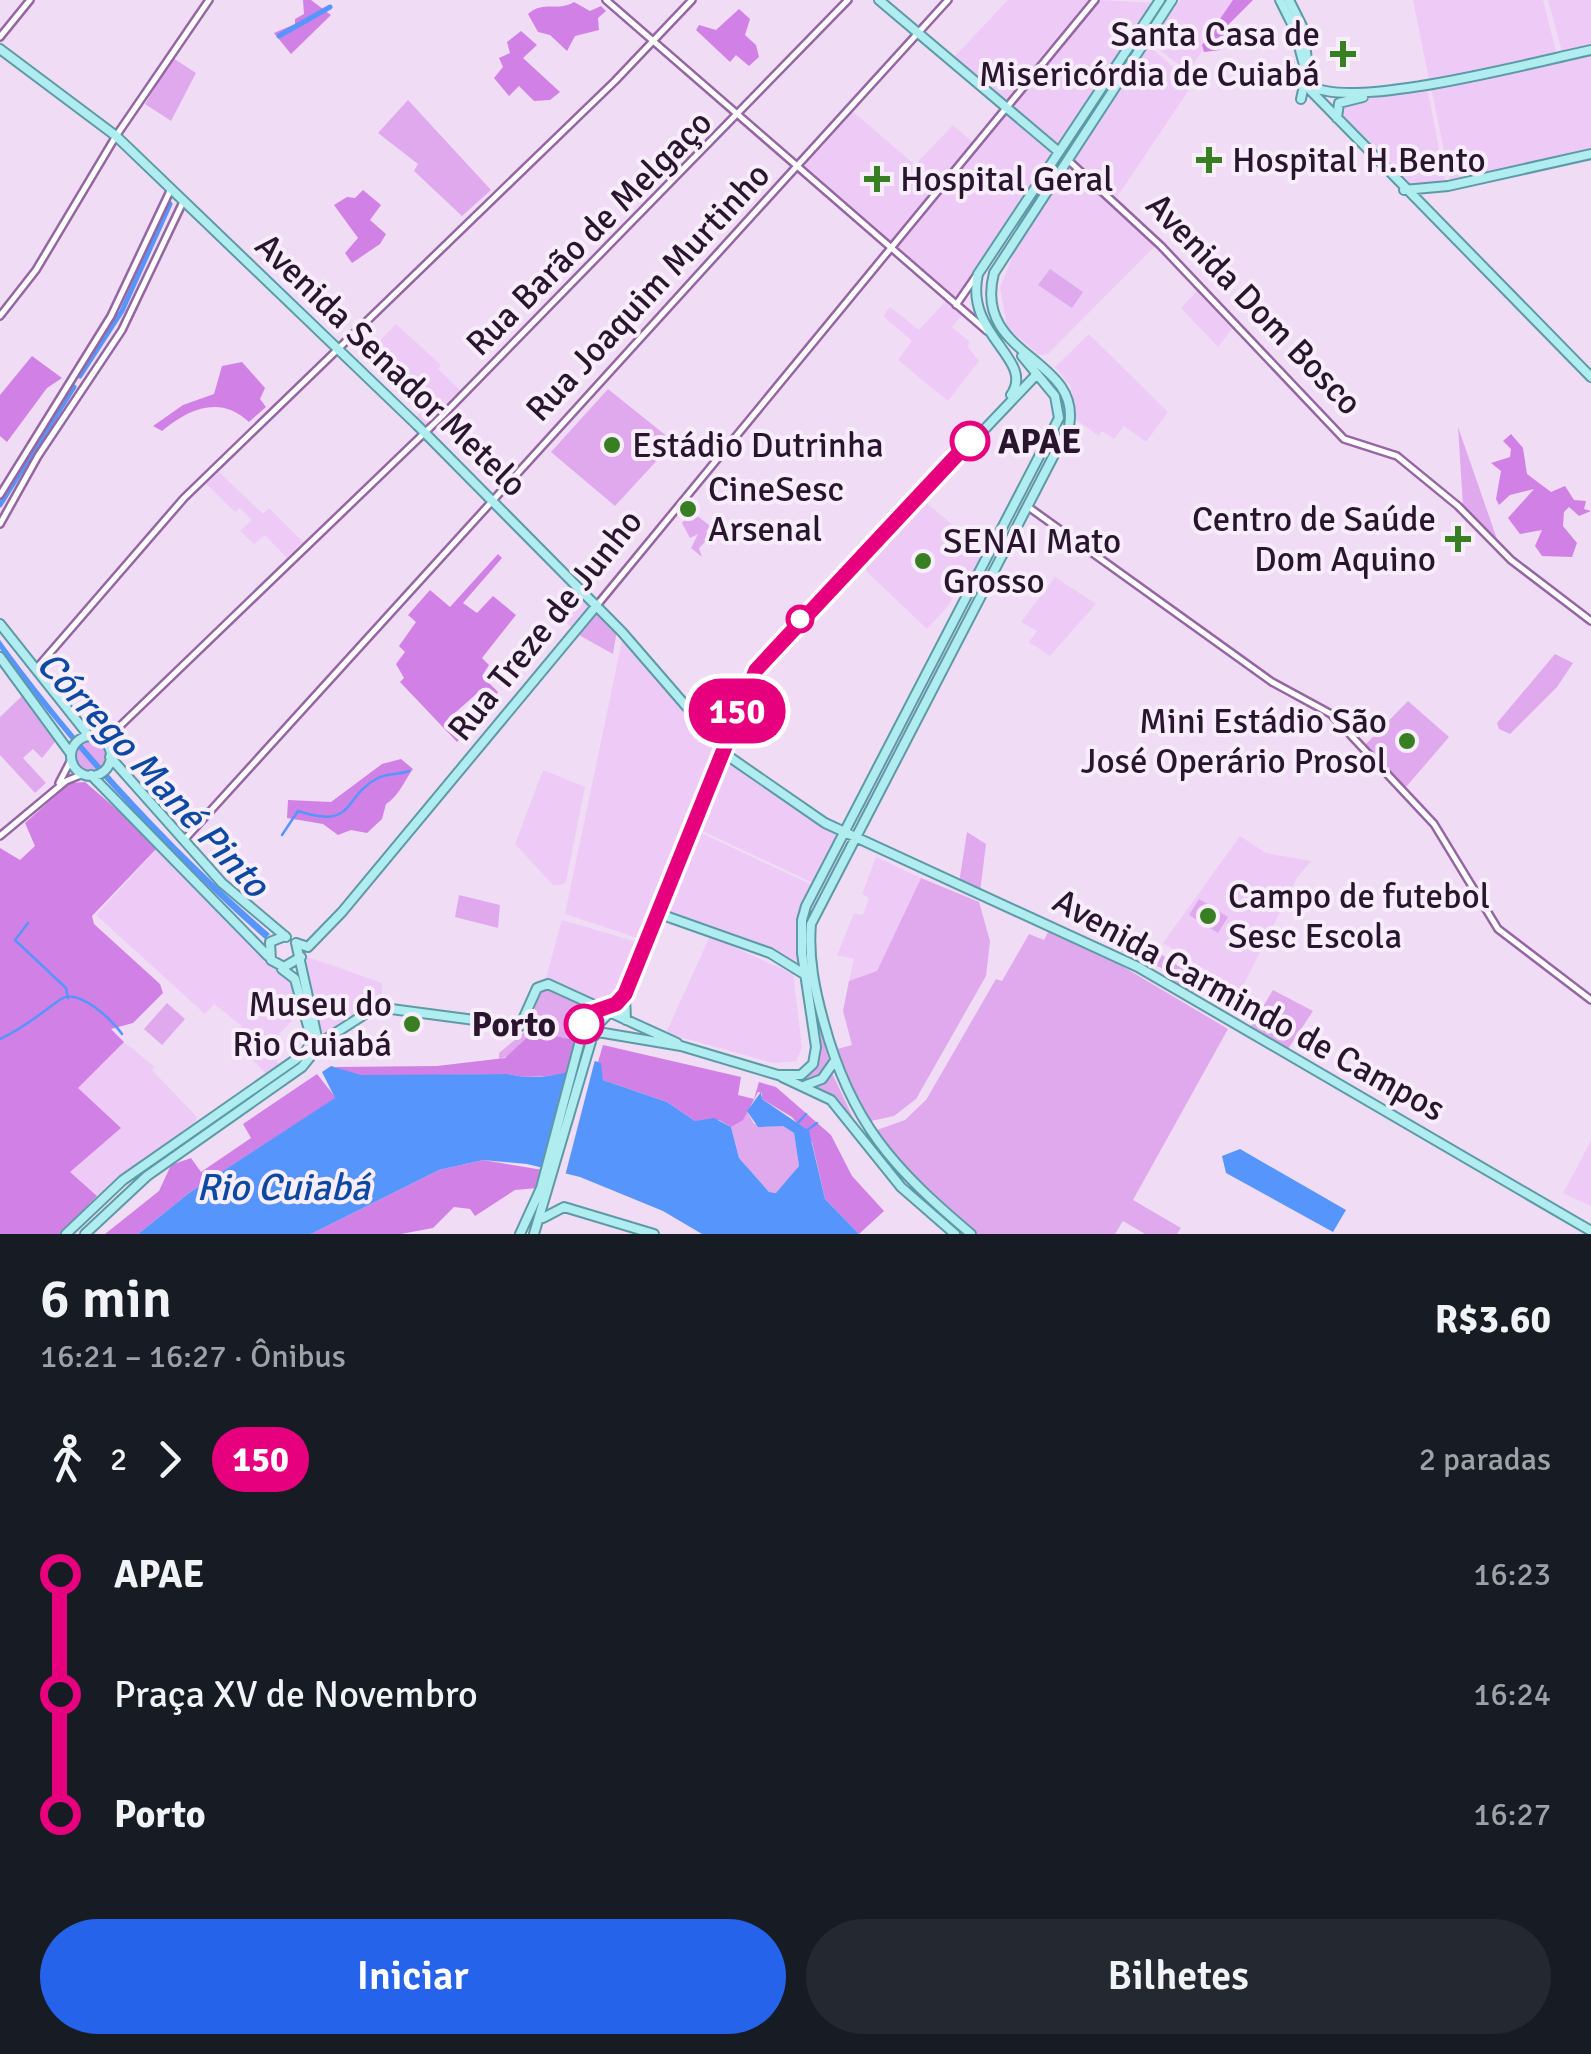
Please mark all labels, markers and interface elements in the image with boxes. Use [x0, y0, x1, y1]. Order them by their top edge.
place label: Santa Casa de Misericórdia de Cuiabá [979, 13, 1320, 96]
marker: Santa Casa de Misericórdia de Cuiabá [1330, 41, 1356, 67]
street label: Rua Barão de Melgaço [457, 101, 721, 365]
place label: Hospital H.Bento [1232, 139, 1486, 182]
marker: Hospital H.Bento [1196, 147, 1222, 173]
street label: Rua Joaquim Murtinho [517, 154, 779, 430]
place label: Hospital Geral [900, 158, 1114, 201]
marker: Hospital Geral [864, 166, 890, 192]
street label: Avenida Dom Bosco [1137, 184, 1371, 424]
street label: Avenida Senador Metelo [246, 224, 536, 506]
place label: APAE [998, 420, 1081, 463]
marker: APAE [951, 422, 989, 460]
place label: Estádio Dutrinha [632, 424, 884, 467]
marker: Estádio Dutrinha [601, 434, 623, 456]
place label: CineSesc Arsenal [708, 468, 844, 551]
marker: CineSesc Arsenal [677, 498, 699, 520]
place label: Centro de Saúde Dom Aquino [1192, 498, 1436, 581]
street label: Rua Treze de Junho [438, 501, 652, 749]
place label: SENAI Mato Grosso [943, 520, 1121, 603]
marker: Centro de Saúde Dom Aquino [1445, 526, 1471, 552]
marker: SENAI Mato Grosso [912, 550, 934, 572]
unlabelled marker [787, 606, 813, 632]
water label: Córrego Mané Pinto [27, 641, 281, 909]
line badge: 150 [680, 678, 794, 744]
text: 150 [709, 690, 765, 733]
place label: Mini Estádio São José Operário Prosol [1081, 700, 1387, 783]
marker: Mini Estádio São José Operário Prosol [1396, 730, 1418, 752]
place label: Campo de futebol Sesc Escola [1228, 875, 1490, 958]
street label: Avenida Carmindo de Campos [1046, 879, 1452, 1131]
marker: Campo de futebol Sesc Escola [1197, 905, 1219, 927]
place label: Museu do Rio Cuiabá [232, 983, 392, 1066]
place label: Porto [472, 1003, 556, 1046]
marker: Porto [565, 1005, 603, 1043]
marker: Museu do Rio Cuiabá [401, 1013, 423, 1035]
water label: Rio Cuiabá [196, 1164, 372, 1211]
text: 6 min [40, 1265, 172, 1333]
text: R$3.60 [1435, 1296, 1551, 1343]
text: 16:21 – 16:27 · Ônibus [40, 1337, 346, 1376]
icon: walk [40, 1432, 95, 1487]
icon: forward [142, 1432, 197, 1487]
text: 150 [232, 1438, 289, 1481]
text: 2 [110, 1440, 127, 1479]
text: 2 paradas [1419, 1440, 1551, 1479]
text: APAE [114, 1551, 204, 1598]
text: 16:23 [1473, 1555, 1551, 1594]
text: Praça XV de Novembro [114, 1671, 478, 1718]
text: 16:24 [1473, 1675, 1551, 1714]
text: Porto [114, 1791, 206, 1838]
text: 16:27 [1473, 1795, 1551, 1834]
button: Iniciar [40, 1919, 786, 2034]
button: Bilhetes [806, 1919, 1551, 2034]

